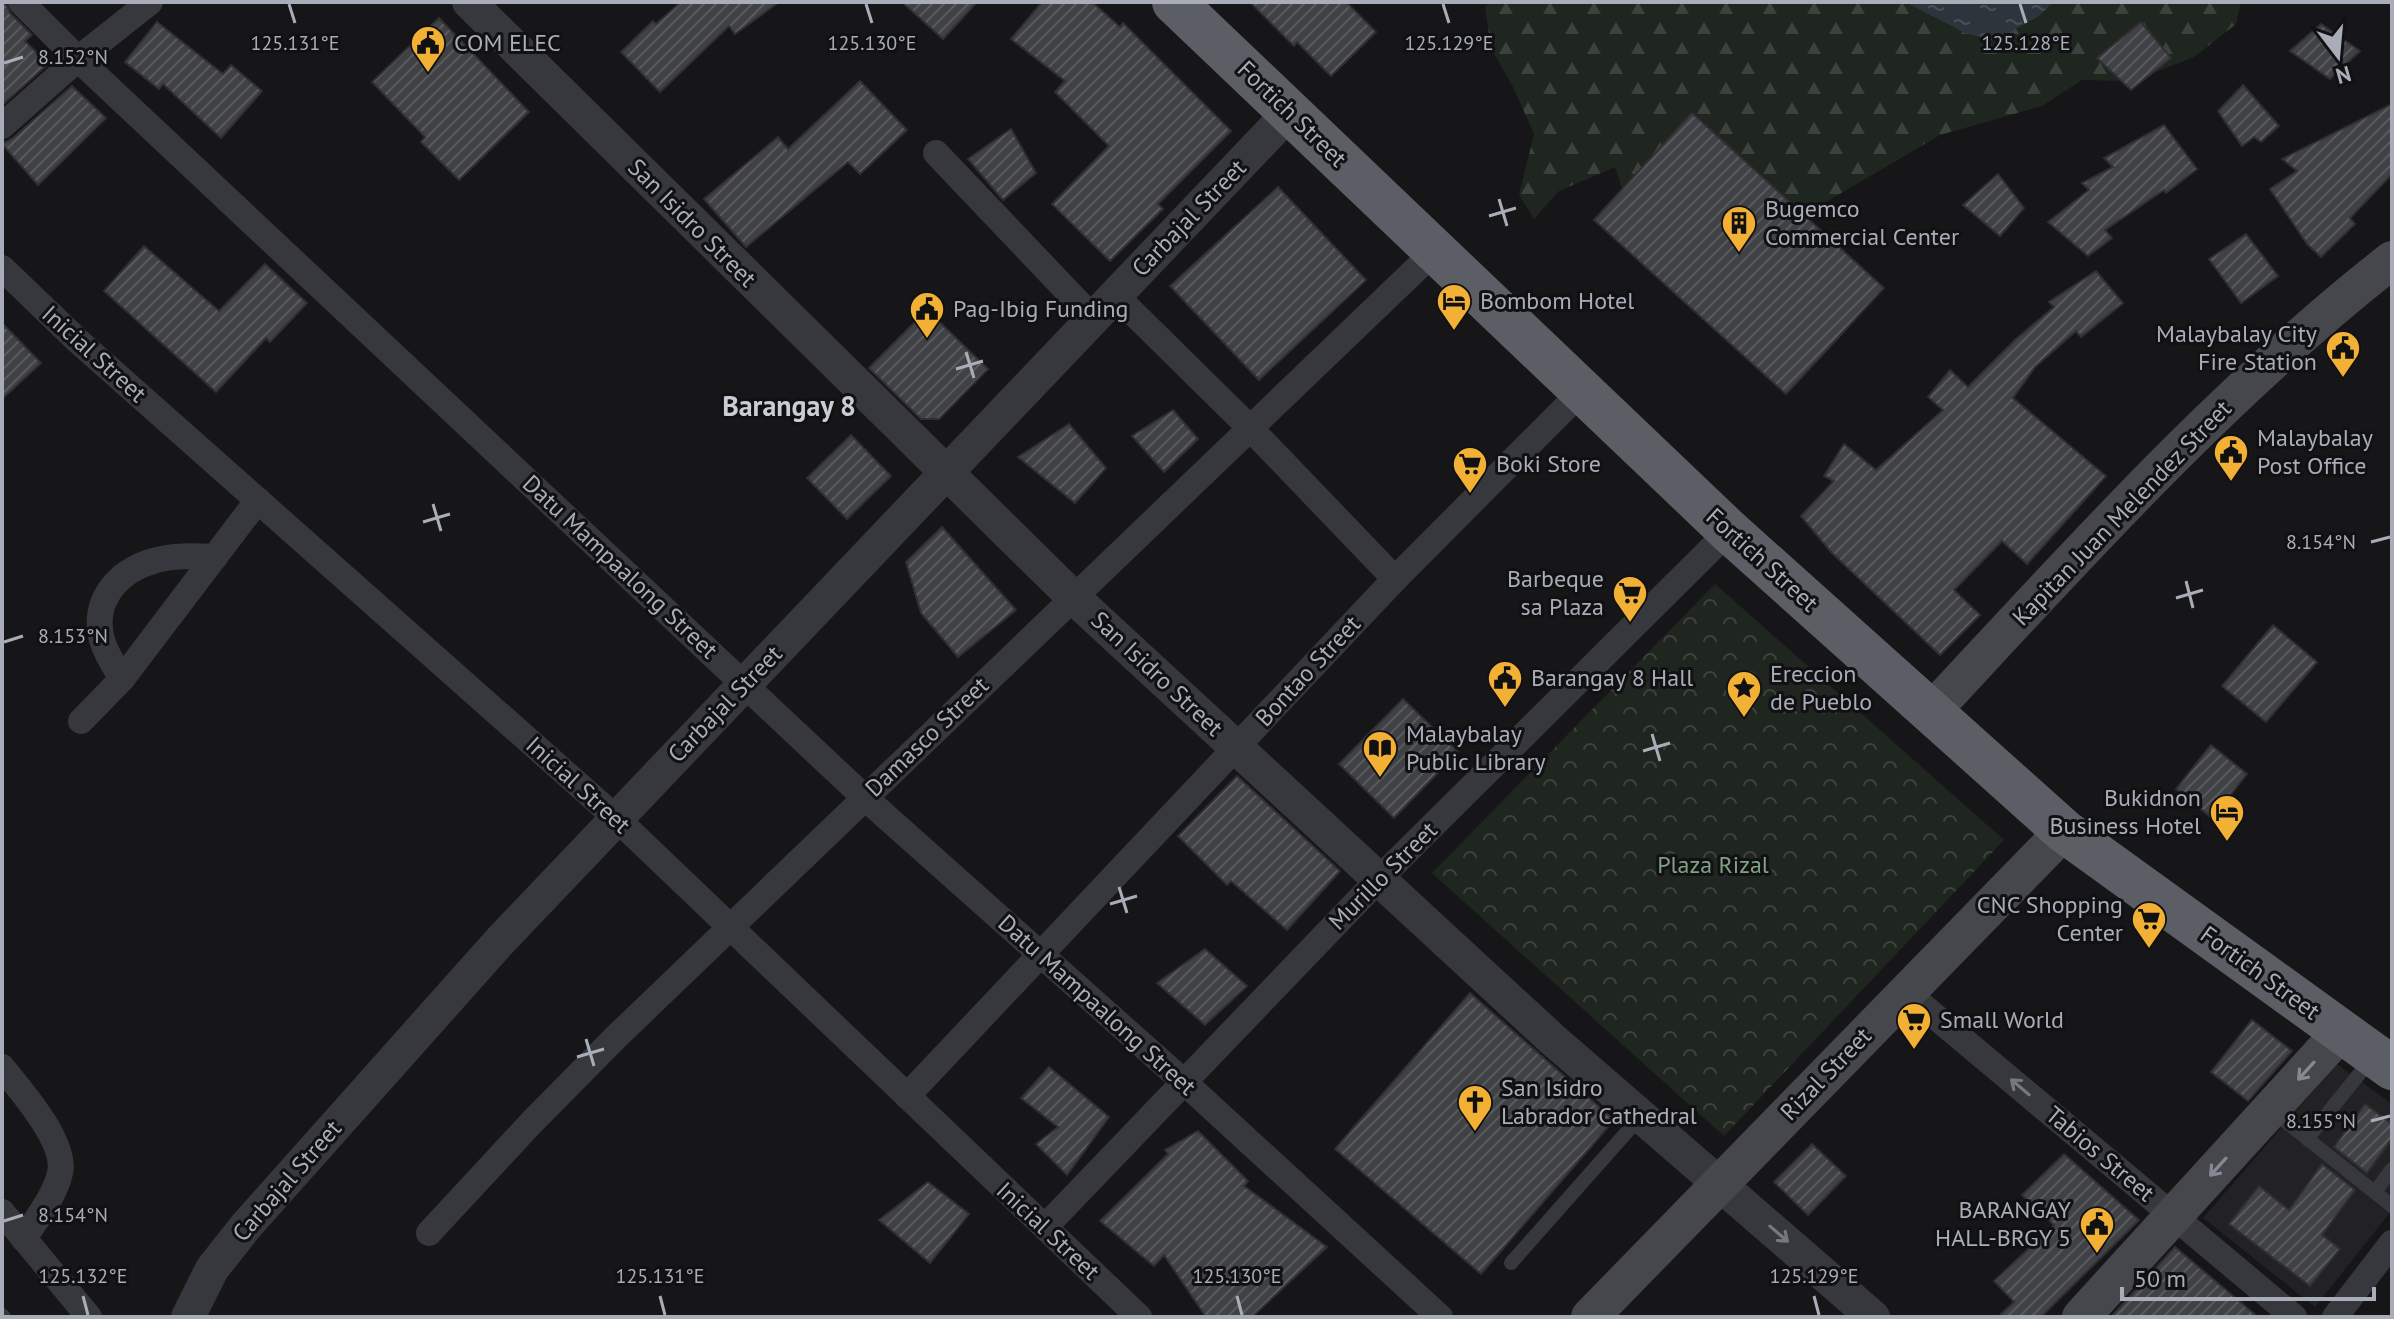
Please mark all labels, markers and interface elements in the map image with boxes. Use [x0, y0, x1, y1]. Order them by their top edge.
north arrow [2298, 16, 2378, 96]
public building icon: COM ELEC [409, 24, 447, 74]
place label: COM ELEC [454, 27, 561, 58]
text: 125.131°E [251, 30, 339, 56]
text: 125.130°E [828, 30, 916, 56]
text: 125.129°E [1405, 30, 1493, 56]
text: 125.128°E [1982, 30, 2070, 56]
text: 8.152°N [38, 44, 108, 70]
street label: Fortich Street [1231, 54, 1354, 174]
text: N [2333, 60, 2354, 91]
street label: San Isidro Street [622, 152, 763, 293]
street label: Carbajal Street [1125, 152, 1252, 283]
place label: Bugemco Commercial Center [1765, 193, 1959, 252]
building icon: Bugemco Commercial Center [1720, 204, 1758, 254]
hotel icon: Bombom Hotel [1435, 282, 1473, 332]
place label: Bombom Hotel [1480, 285, 1634, 316]
public building icon: Pag-Ibig Funding [908, 290, 946, 340]
place label: Pag-Ibig Funding [953, 293, 1129, 324]
street label: Inicial Street [36, 298, 153, 409]
place label: Malaybalay City Fire Station [2156, 318, 2317, 377]
public building icon: Malaybalay City Fire Station [2324, 329, 2362, 379]
district label: Barangay 8 [722, 387, 856, 424]
street label: Kapitan Juan Melendez Street [2005, 393, 2238, 632]
place label: Malaybalay Post Office [2257, 422, 2373, 481]
public building icon: Malaybalay Post Office [2212, 433, 2250, 483]
supermarket icon: Boki Store [1451, 445, 1489, 495]
place label: Boki Store [1496, 448, 1601, 479]
street label: Datu Mampaalong Street [516, 468, 724, 665]
street label: Fortich Street [1700, 501, 1825, 618]
text: 8.154°N [2286, 529, 2356, 555]
place label: Barbeque sa Plaza [1507, 563, 1604, 622]
supermarket icon: Barbeque sa Plaza [1611, 574, 1649, 624]
street label: San Isidro Street [1085, 605, 1230, 743]
street label: Bontao Street [1248, 609, 1367, 733]
text: 8.153°N [38, 623, 108, 649]
street label: Carbajal Street [661, 638, 788, 769]
place label: Ereccion de Pueblo [1770, 658, 1872, 717]
public building icon: Barangay 8 Hall [1486, 659, 1524, 709]
place label: Barangay 8 Hall [1531, 662, 1693, 693]
place icon: Ereccion de Pueblo [1725, 669, 1763, 719]
street label: Damasco Street [858, 670, 995, 803]
place label: Malaybalay Public Library [1406, 718, 1546, 777]
street label: Inicial Street [520, 729, 637, 840]
library icon: Malaybalay Public Library [1361, 729, 1399, 779]
place label: Bukidnon Business Hotel [2050, 782, 2201, 841]
hotel icon: Bukidnon Business Hotel [2208, 793, 2246, 843]
street label: Murillo Street [1322, 815, 1443, 936]
park label: Plaza Rizal [1657, 849, 1769, 880]
place label: CNC Shopping Center [1977, 889, 2123, 948]
supermarket icon: CNC Shopping Center [2130, 900, 2168, 950]
street label: Datu Mampaalong Street [992, 908, 1203, 1102]
street label: Fortich Street [2194, 919, 2326, 1026]
supermarket icon: Small World [1895, 1001, 1933, 1051]
place label: Small World [1940, 1004, 2064, 1035]
street label: Rizal Street [1773, 1020, 1878, 1127]
one-way arrow [2297, 1060, 2315, 1080]
place label: San Isidro Labrador Cathedral [1501, 1072, 1697, 1131]
one-way arrow [2010, 1078, 2031, 1096]
church icon: San Isidro Labrador Cathedral [1456, 1083, 1494, 1133]
street label: Tabios Street [2040, 1099, 2161, 1208]
text: 8.155°N [2286, 1108, 2356, 1134]
street label: Carbajal Street [225, 1113, 348, 1248]
one-way arrow [2208, 1157, 2227, 1177]
street label: Inicial Street [990, 1175, 1107, 1286]
place label: BARANGAY HALL-BRGY 5 [1935, 1194, 2072, 1253]
text: 8.154°N [38, 1202, 108, 1228]
public building icon: BARANGAY HALL-BRGY 5 [2078, 1205, 2116, 1255]
one-way arrow [1768, 1225, 1788, 1243]
scale bar [2122, 1251, 2374, 1301]
text: 125.132°E [39, 1263, 127, 1289]
text: 125.131°E [616, 1263, 704, 1289]
text: 125.130°E [1193, 1263, 1281, 1289]
text: 125.129°E [1770, 1263, 1858, 1289]
text: 50 m [2134, 1263, 2186, 1294]

